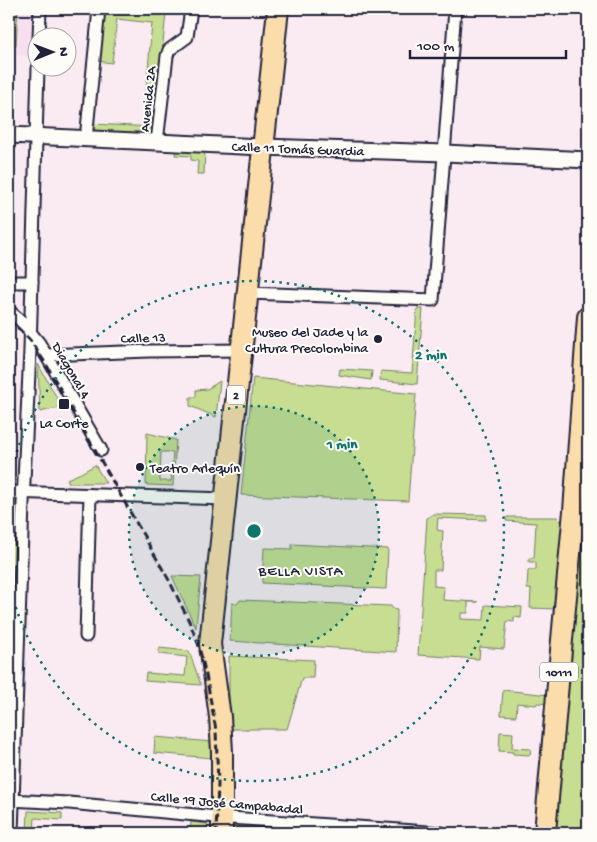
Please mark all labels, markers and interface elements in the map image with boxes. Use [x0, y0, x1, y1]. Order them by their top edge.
north arrow [28, 28, 78, 78]
scale bar [410, 28, 566, 60]
text: 100 m [416, 38, 455, 56]
text: N [54, 47, 71, 57]
street label: Avenida 2A [138, 65, 161, 133]
street label: Calle 11 Tomás Guardia [231, 140, 366, 161]
place label: Museo del Jade y la Cultura Precolombina [245, 325, 369, 358]
street label: Calle 13 [120, 330, 166, 349]
marker: Museo del Jade y la Cultura Precolombina [372, 333, 384, 345]
street label: Diagonal 4 [46, 339, 93, 403]
text: 2 min [415, 347, 448, 365]
road number: 2 [227, 386, 245, 404]
marker: La Corte [57, 397, 71, 411]
place label: La Corte [40, 416, 89, 433]
text: 1 min [326, 436, 358, 454]
marker: Teatro Arlequín [134, 461, 146, 473]
place label: Teatro Arlequín [149, 461, 240, 478]
centre of rings [245, 522, 263, 540]
district label: BELLA VISTA [258, 563, 344, 581]
road number: 10111 [540, 662, 578, 682]
street label: Calle 19 José Campabadal [150, 789, 304, 820]

